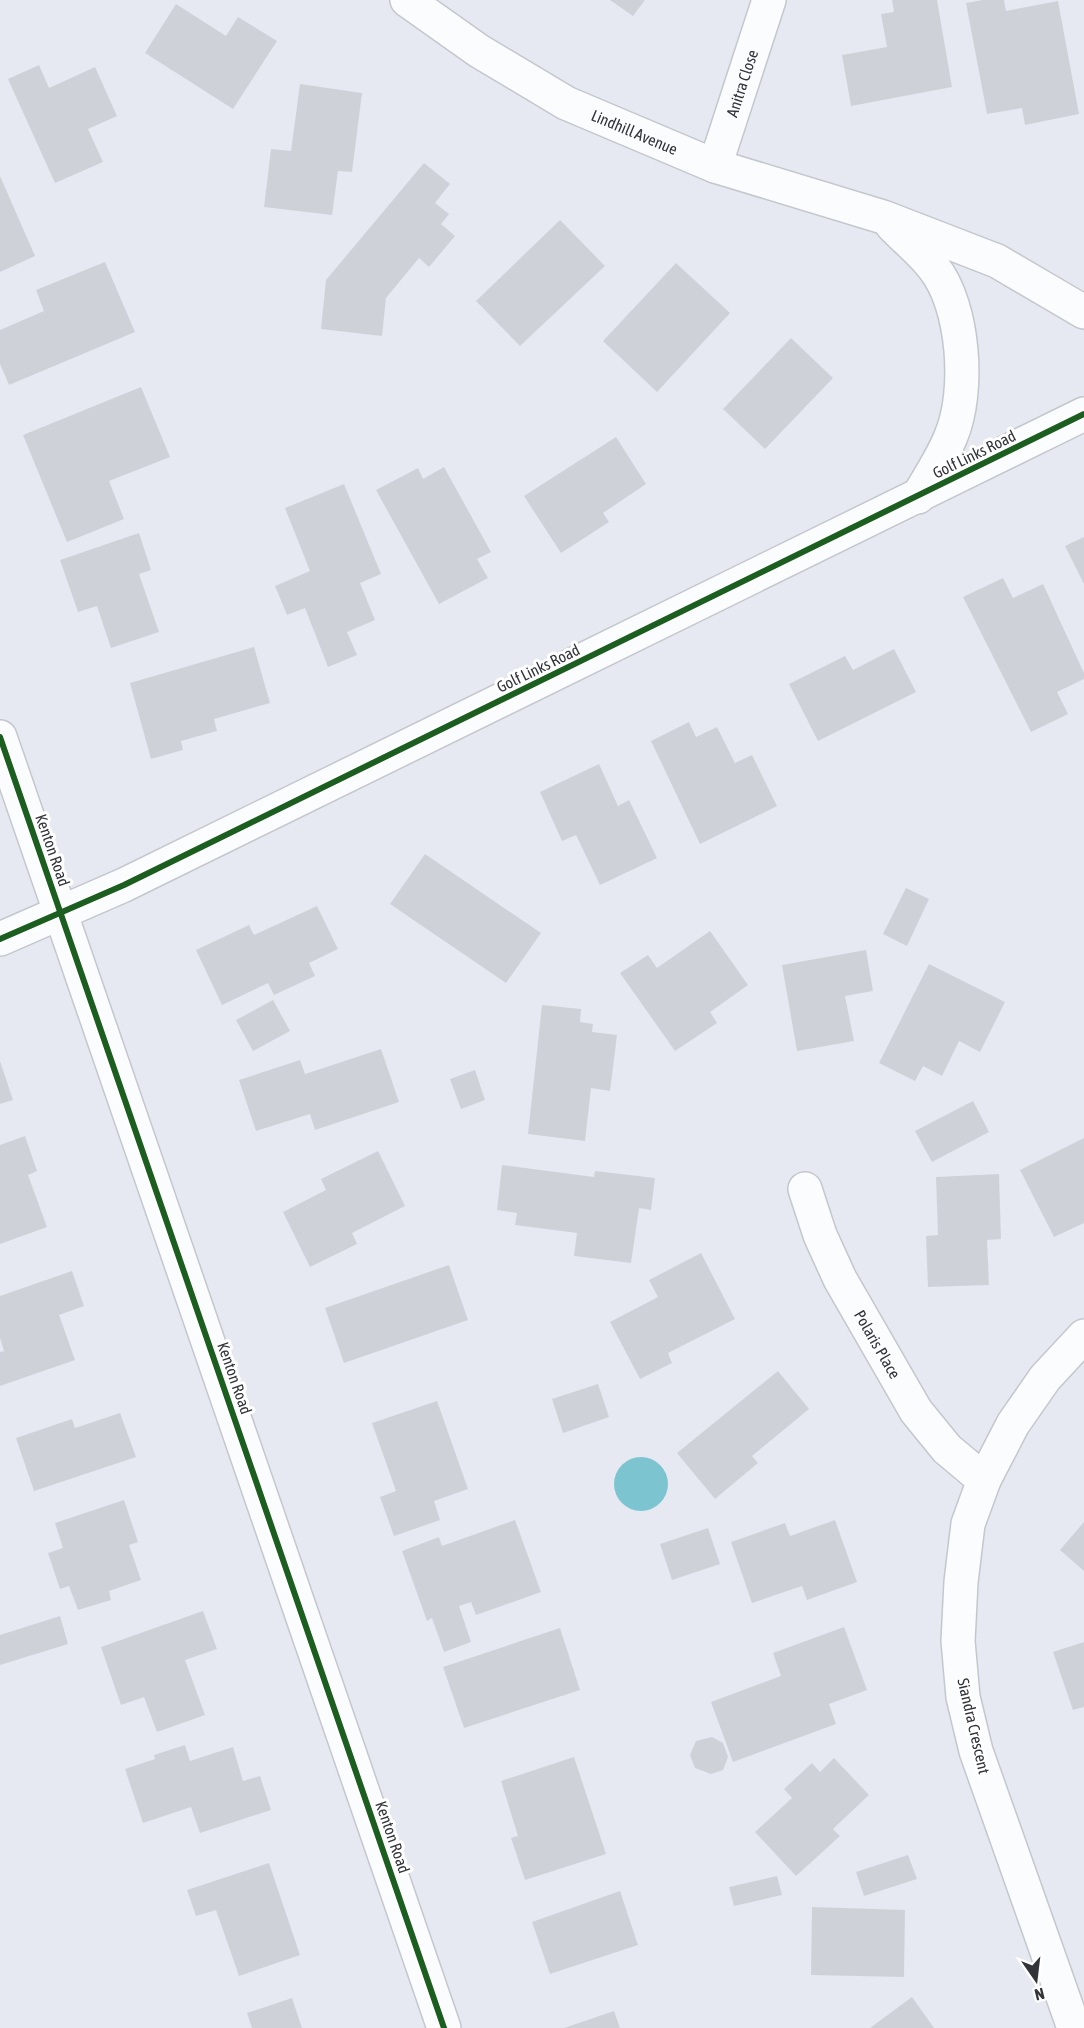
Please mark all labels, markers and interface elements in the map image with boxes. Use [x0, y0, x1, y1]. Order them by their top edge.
street label: Anitra Close [723, 47, 761, 119]
street label: Lindhill Avenue [589, 106, 680, 158]
street label: Golf Links Road [930, 426, 1018, 482]
street label: Golf Links Road [494, 640, 582, 696]
street label: Kenton Road [32, 812, 74, 888]
street label: Polaris Place [851, 1307, 904, 1382]
street label: Kenton Road [214, 1340, 256, 1416]
street label: Siandra Crescent [954, 1676, 994, 1776]
street label: Kenton Road [372, 1799, 414, 1875]
north arrow [1006, 1950, 1066, 2010]
text: N [1033, 1985, 1046, 2004]

